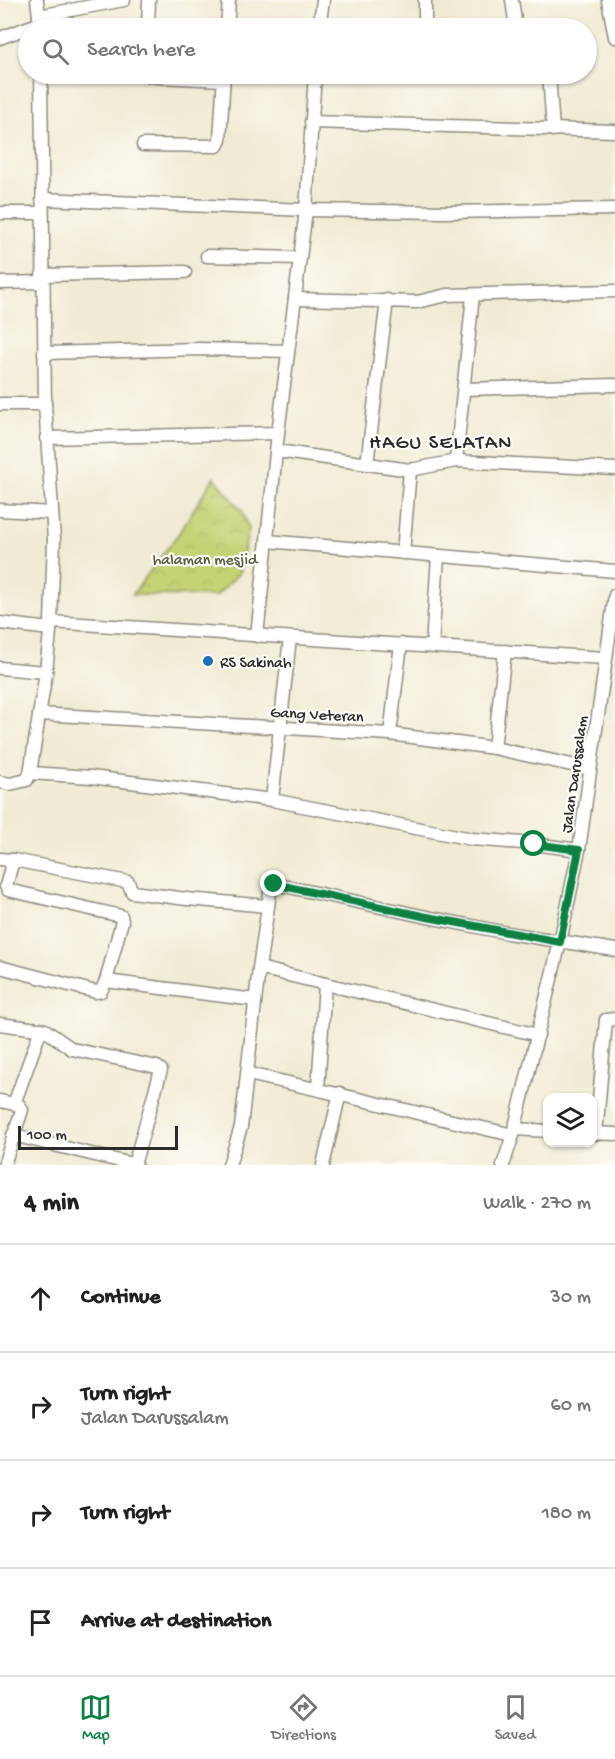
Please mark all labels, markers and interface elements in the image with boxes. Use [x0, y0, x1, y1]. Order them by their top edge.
search box [18, 18, 597, 84]
icon: search [39, 35, 72, 68]
text: Search here [87, 38, 195, 64]
district label: HAGU SELATAN [369, 433, 513, 456]
park label: halaman mesjid [153, 552, 259, 571]
marker: RS Sakinah [201, 654, 215, 668]
place label: RS Sakinah [220, 655, 292, 674]
street label: Gang Veteran [270, 705, 364, 728]
street label: Jalan Darussalam [559, 714, 594, 834]
route start [520, 830, 546, 856]
route end [260, 870, 286, 896]
map controls [543, 1093, 597, 1147]
button: layers [543, 1093, 597, 1147]
scale bar [18, 1123, 178, 1150]
text: 100 m [27, 1127, 67, 1146]
text: 4 min [24, 1189, 79, 1220]
text: Walk · 270 m [483, 1193, 591, 1216]
icon: ahead [24, 1282, 57, 1315]
text: Continue [81, 1285, 161, 1311]
text: 30 m [550, 1287, 591, 1310]
text: Turn right [81, 1382, 169, 1408]
icon: right [24, 1390, 57, 1423]
text: 60 m [551, 1395, 591, 1418]
text: Jalan Darussalam [81, 1408, 229, 1431]
icon: right [24, 1498, 57, 1531]
text: Turn right [81, 1501, 169, 1527]
text: 180 m [542, 1503, 591, 1526]
icon: arrive [24, 1606, 57, 1639]
text: Arrive at destination [81, 1609, 271, 1635]
tab: Map [79, 1691, 112, 1746]
tab: Directions [271, 1691, 336, 1746]
tab: Saved [495, 1691, 536, 1746]

